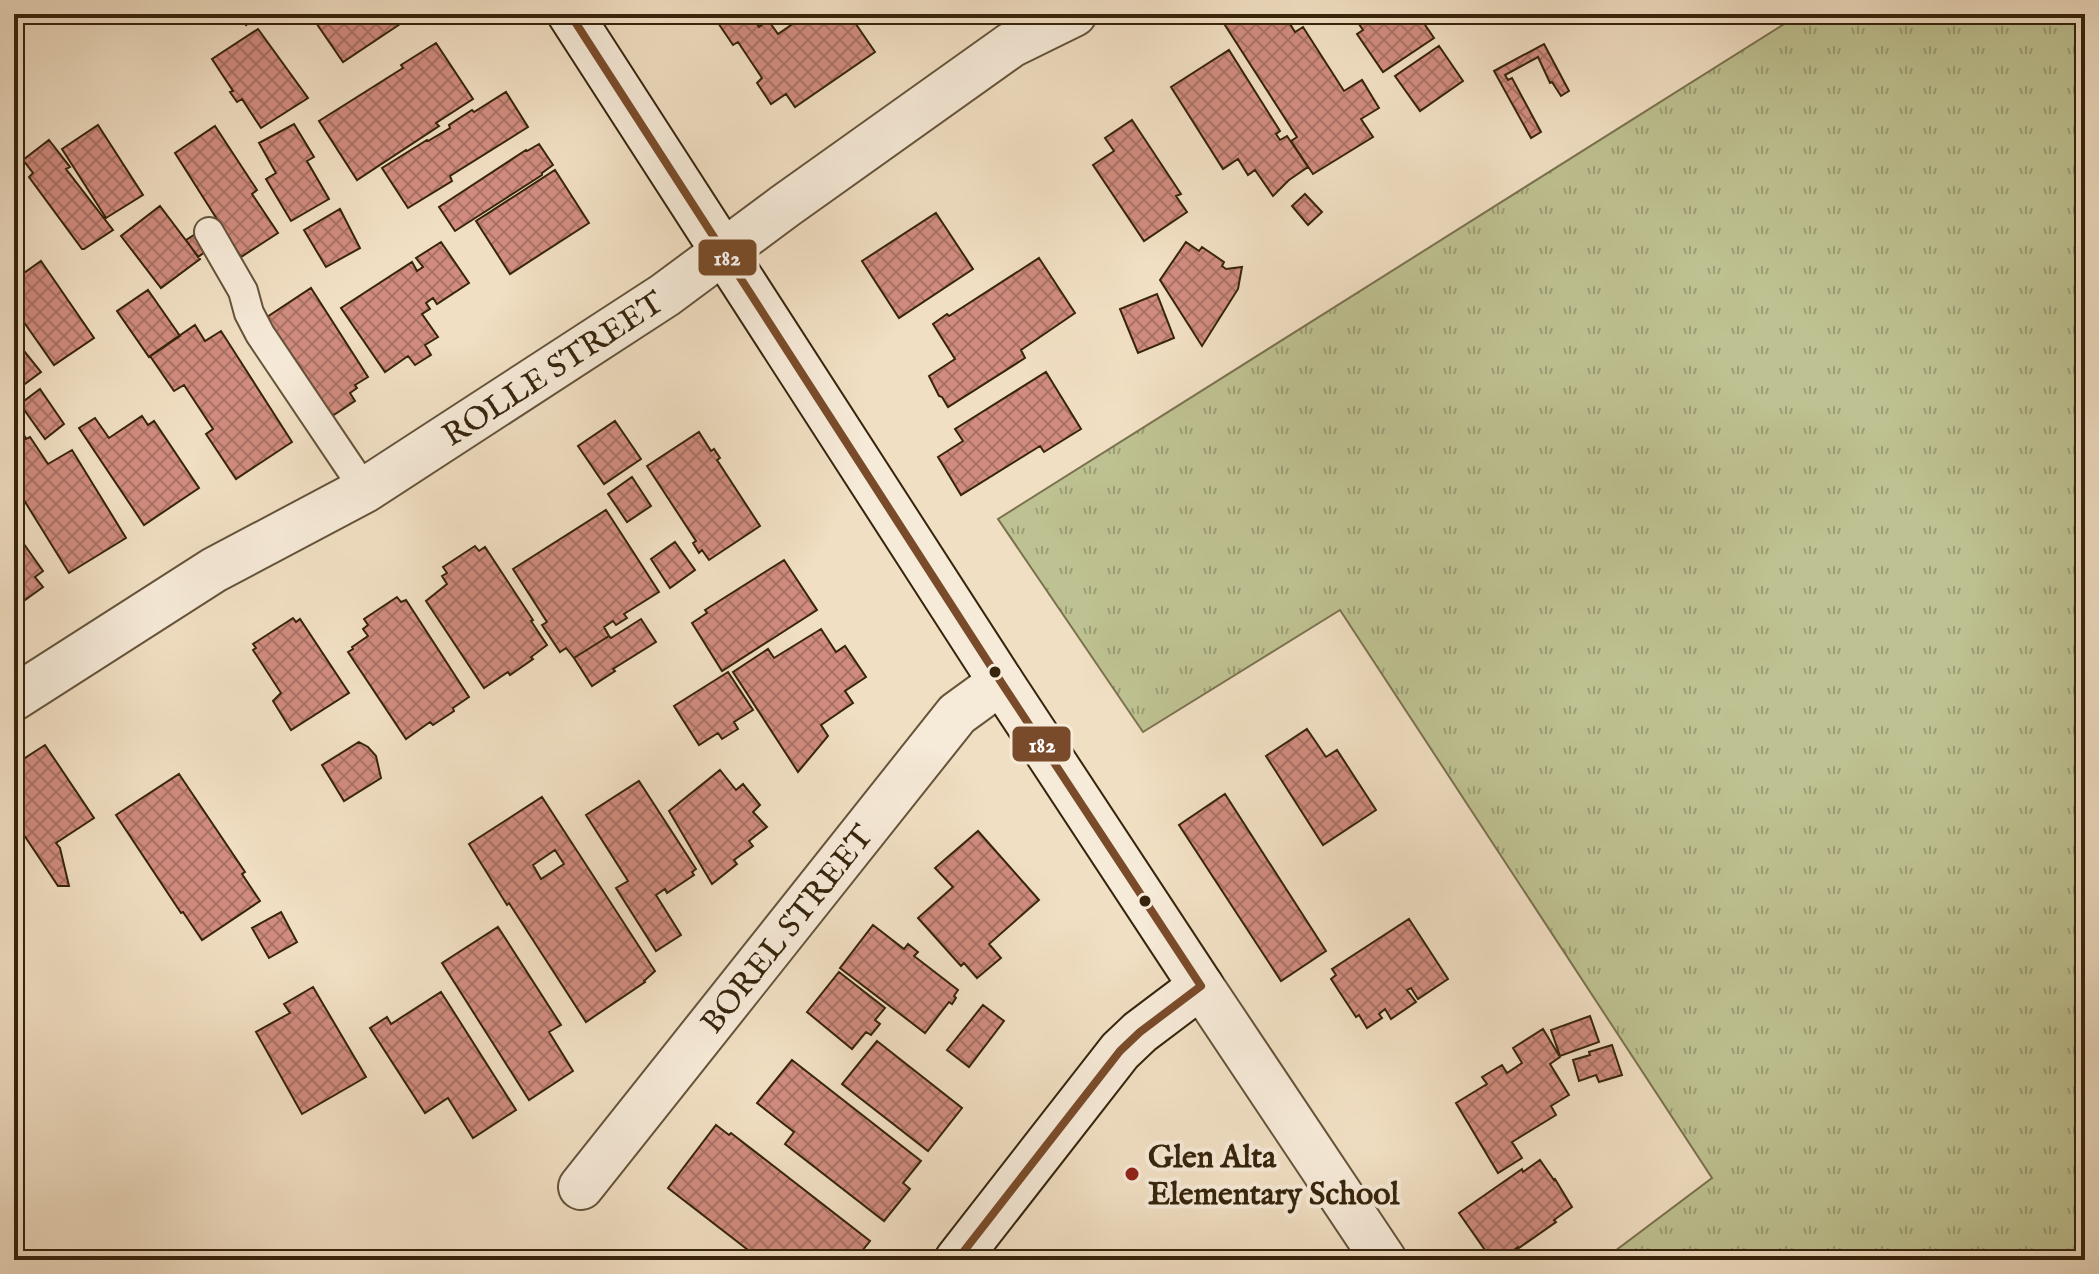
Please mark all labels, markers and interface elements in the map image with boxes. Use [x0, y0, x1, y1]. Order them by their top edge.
line badge: 182 [697, 238, 758, 277]
text: 182 [713, 245, 741, 273]
street label: ROLLE STREET [435, 283, 672, 457]
unlabelled marker [987, 664, 1003, 680]
line badge: 182 [1011, 725, 1072, 763]
text: 182 [1028, 732, 1056, 760]
street label: BOREL STREET [693, 818, 884, 1043]
unlabelled marker [1137, 893, 1153, 909]
place label: Glen Alta Elementary School [1148, 1138, 1400, 1216]
marker: Glen Alta Elementary School [1123, 1165, 1141, 1183]

